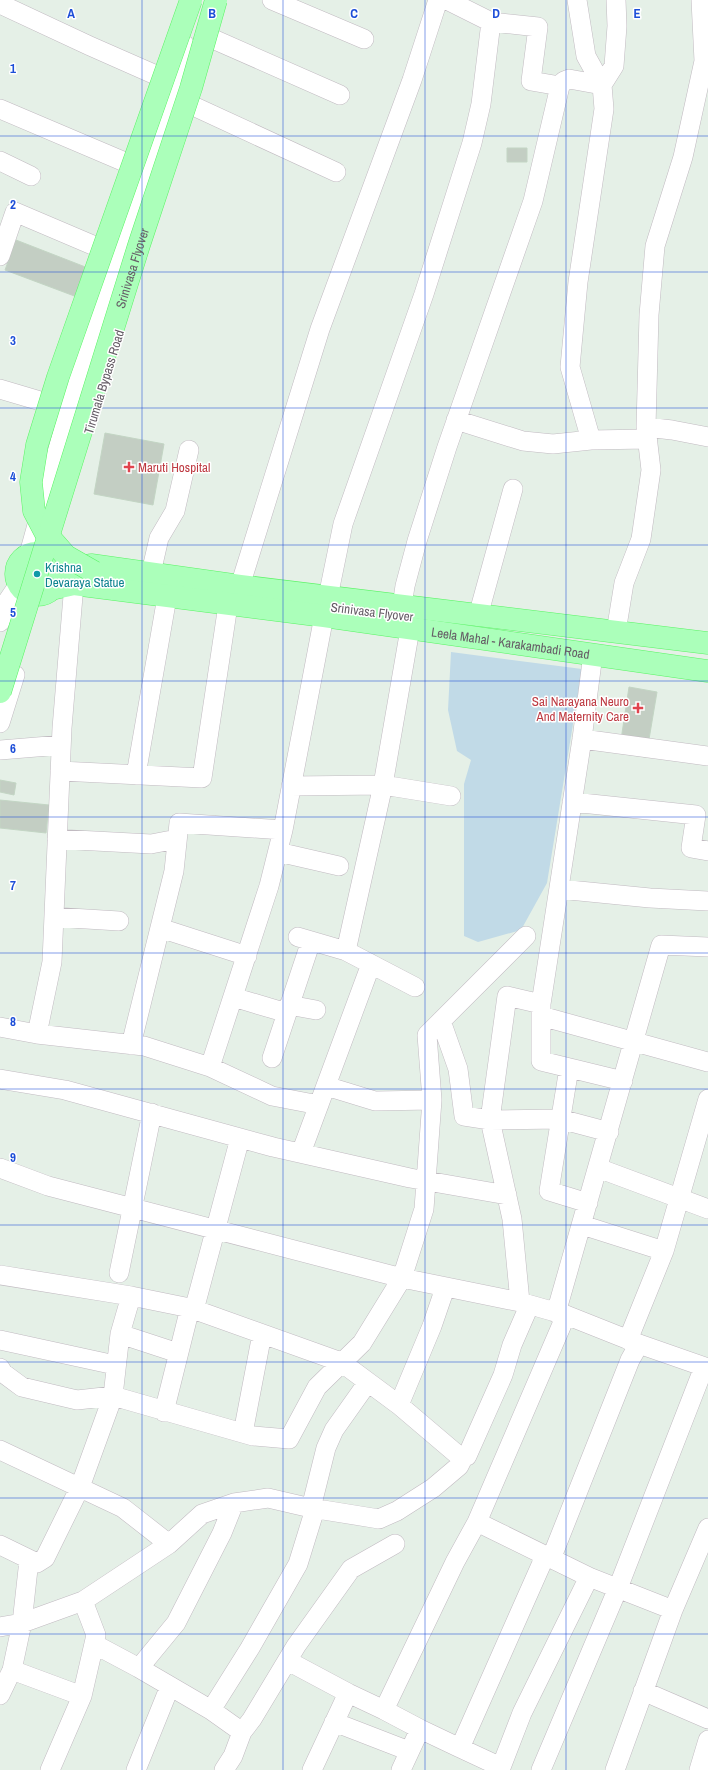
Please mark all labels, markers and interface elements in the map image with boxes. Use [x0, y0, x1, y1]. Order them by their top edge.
text: A [67, 5, 75, 22]
text: B [208, 5, 216, 22]
text: C [350, 5, 358, 22]
text: D [492, 5, 500, 22]
text: E [633, 5, 641, 22]
text: 1 [10, 60, 16, 77]
text: 2 [10, 196, 16, 213]
street label: Srinivasa Flyover [111, 225, 153, 310]
street label: Tirumala Bypass Road [80, 328, 128, 436]
text: 3 [10, 332, 16, 349]
place label: Maruti Hospital [138, 459, 210, 476]
marker: Maruti Hospital [123, 461, 135, 473]
text: 4 [10, 468, 16, 485]
place label: Krishna Devaraya Statue [45, 559, 124, 591]
marker: Krishna Devaraya Statue [32, 569, 42, 579]
street label: Srinivasa Flyover [330, 599, 415, 626]
text: 5 [10, 604, 16, 621]
street label: Leela Mahal - Karakambadi Road [430, 623, 591, 662]
place label: Sai Narayana Neuro And Maternity Care [532, 693, 629, 725]
marker: Sai Narayana Neuro And Maternity Care [632, 702, 644, 714]
text: 6 [10, 740, 16, 757]
text: 7 [10, 877, 16, 894]
text: 8 [10, 1013, 16, 1030]
text: 9 [10, 1149, 16, 1166]

